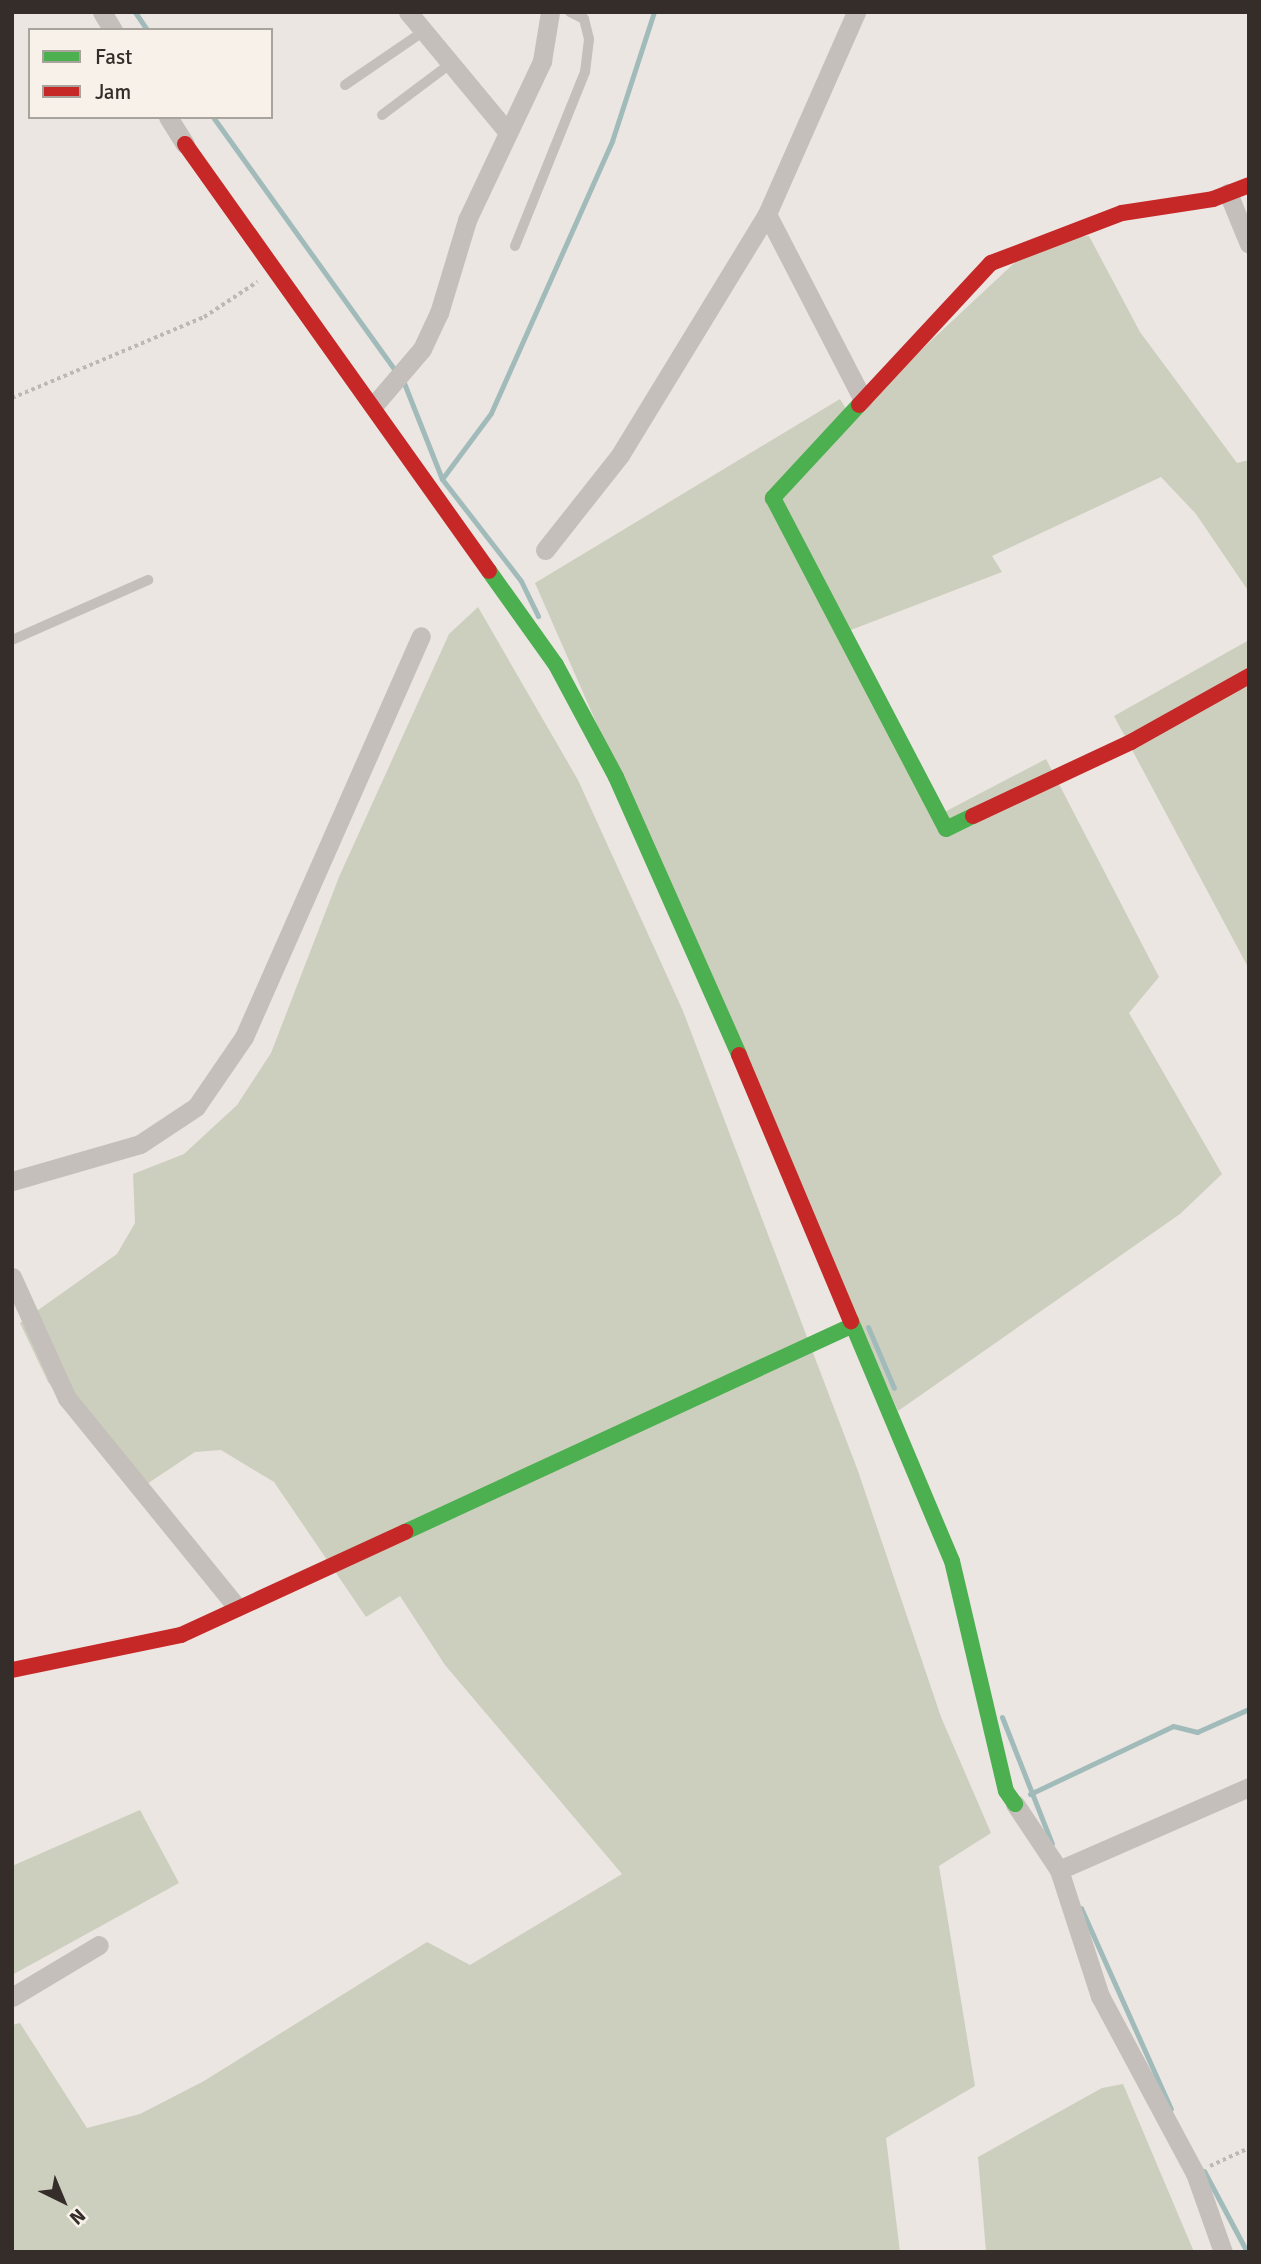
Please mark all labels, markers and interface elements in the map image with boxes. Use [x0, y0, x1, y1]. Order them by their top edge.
legend [28, 28, 273, 119]
text: Fast [95, 44, 132, 70]
text: Jam [95, 79, 131, 105]
north arrow [28, 2166, 98, 2236]
text: N [64, 2203, 90, 2230]

